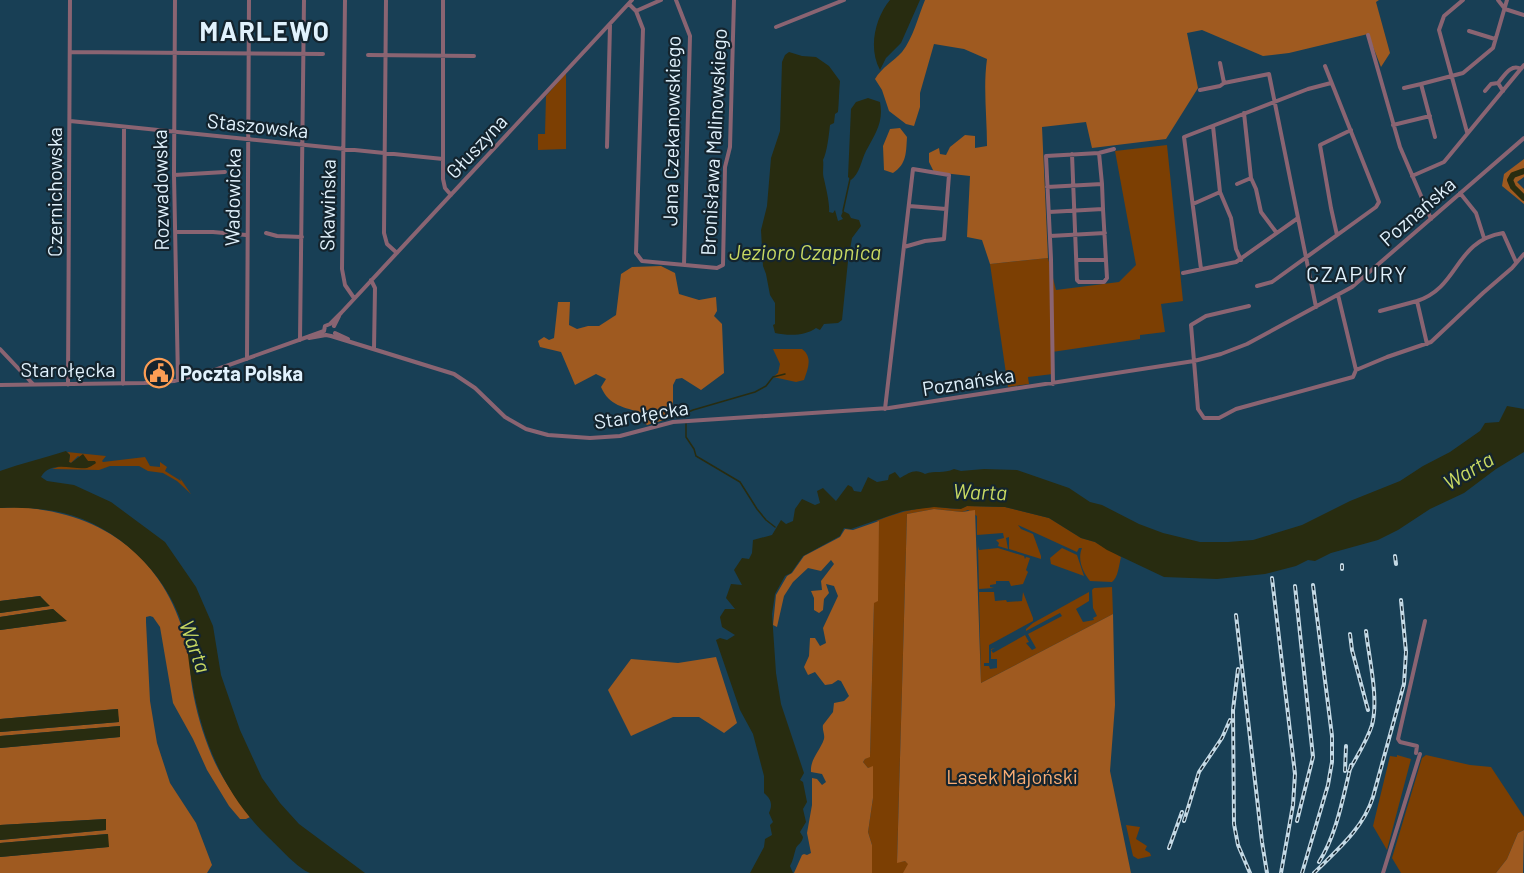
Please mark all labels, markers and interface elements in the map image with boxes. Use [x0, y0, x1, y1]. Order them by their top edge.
district label: MARLEWO [200, 15, 330, 46]
street label: Bronisława Malinowskiego [695, 28, 731, 256]
street label: Jana Czekanowskiego [657, 36, 685, 226]
street label: Staszowska [206, 108, 310, 142]
street label: Głuszyna [440, 109, 512, 183]
street label: Czernichowska [42, 127, 66, 257]
street label: Rozwadowska [147, 129, 173, 251]
street label: Wadowicka [219, 148, 245, 246]
street label: Skawińska [314, 159, 340, 251]
street label: Poznańska [1374, 172, 1460, 250]
water label: Jezioro Czapnica [729, 239, 881, 264]
district label: CZAPURY [1306, 260, 1408, 286]
street label: Starołęcka [20, 357, 116, 381]
public building icon: Poczta Polska [143, 357, 175, 389]
place label: Poczta Polska [180, 361, 303, 385]
street label: Poznańska [920, 362, 1016, 400]
street label: Starołęcka [592, 395, 690, 433]
water label: Warta [1438, 446, 1498, 494]
water label: Warta [952, 478, 1008, 504]
water label: Warta [175, 616, 217, 676]
park label: Lasek Majoński [946, 764, 1078, 788]

